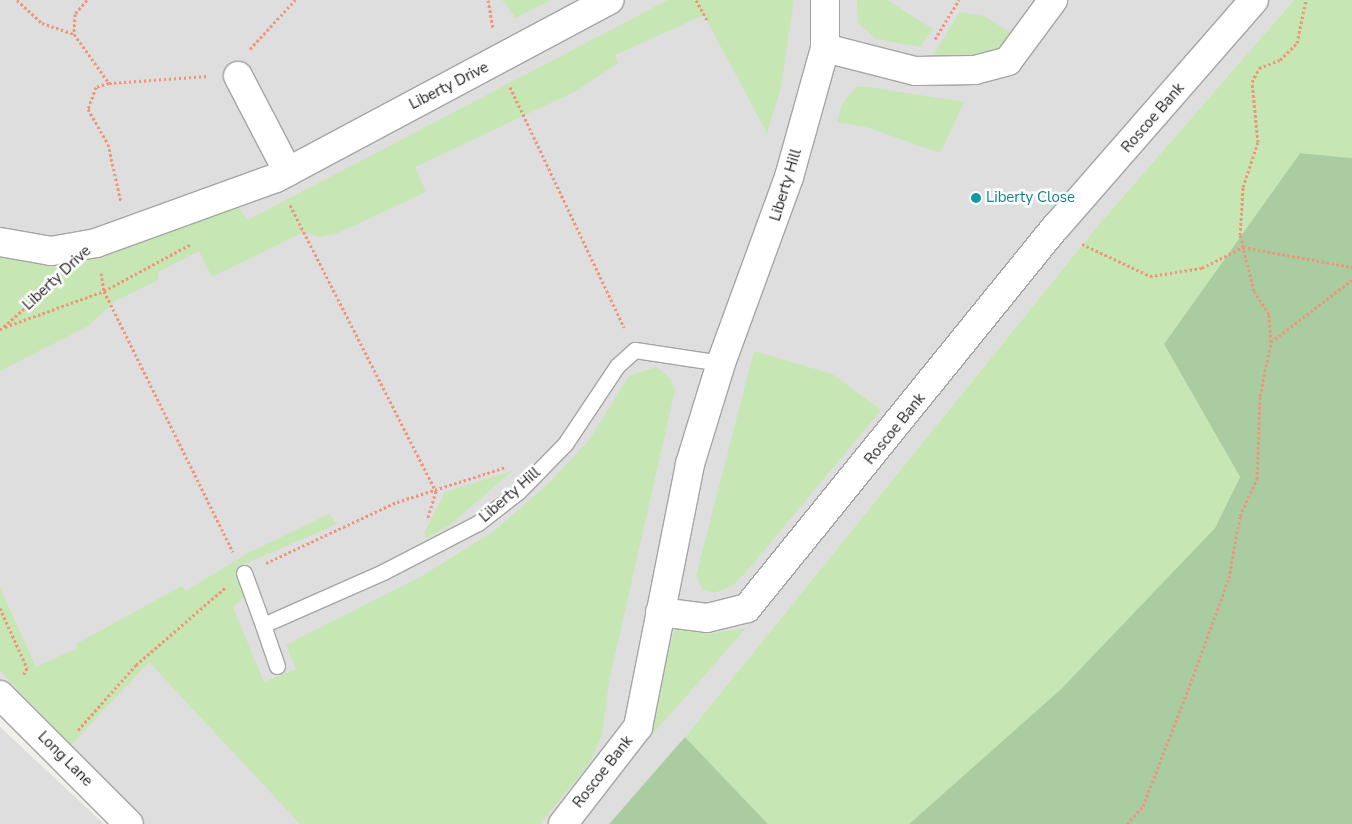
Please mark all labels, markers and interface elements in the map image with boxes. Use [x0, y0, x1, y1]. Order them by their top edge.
street label: Liberty Drive [406, 58, 492, 114]
street label: Roscoe Bank [1118, 79, 1188, 157]
street label: Liberty Hill [766, 147, 806, 223]
place label: Liberty Close [986, 189, 1075, 207]
marker: Liberty Close [970, 192, 982, 204]
street label: Liberty Drive [19, 242, 95, 314]
street label: Roscoe Bank [861, 390, 929, 468]
street label: Liberty Hill [476, 464, 544, 526]
street label: Long Lane [34, 728, 96, 790]
street label: Roscoe Bank [569, 732, 637, 812]

